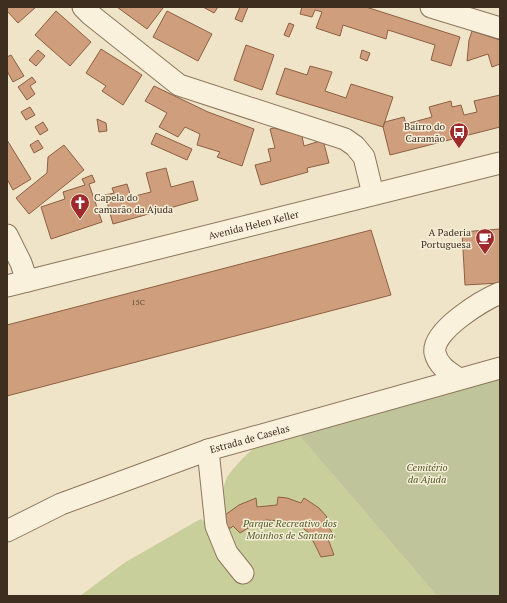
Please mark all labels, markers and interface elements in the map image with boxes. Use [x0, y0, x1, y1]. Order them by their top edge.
place label: Bairro do Caramão [404, 120, 445, 145]
bus stop icon: Bairro do Caramão [448, 121, 470, 149]
place label: Capela do camarão da Ajuda [94, 191, 173, 216]
church icon: Capela do camarão da Ajuda [69, 192, 91, 220]
street label: Avenida Helen Keller [207, 207, 300, 243]
place label: A Paderia Portuguesa [421, 226, 471, 251]
cafe icon: A Paderia Portuguesa [474, 227, 496, 255]
house number: 15C [131, 297, 145, 307]
street label: Estrada de Caselas [208, 421, 291, 456]
park label: Cemitério da Ajuda [406, 461, 448, 486]
park label: Parque Recreativo dos Moinhos de Santana [242, 517, 337, 542]

